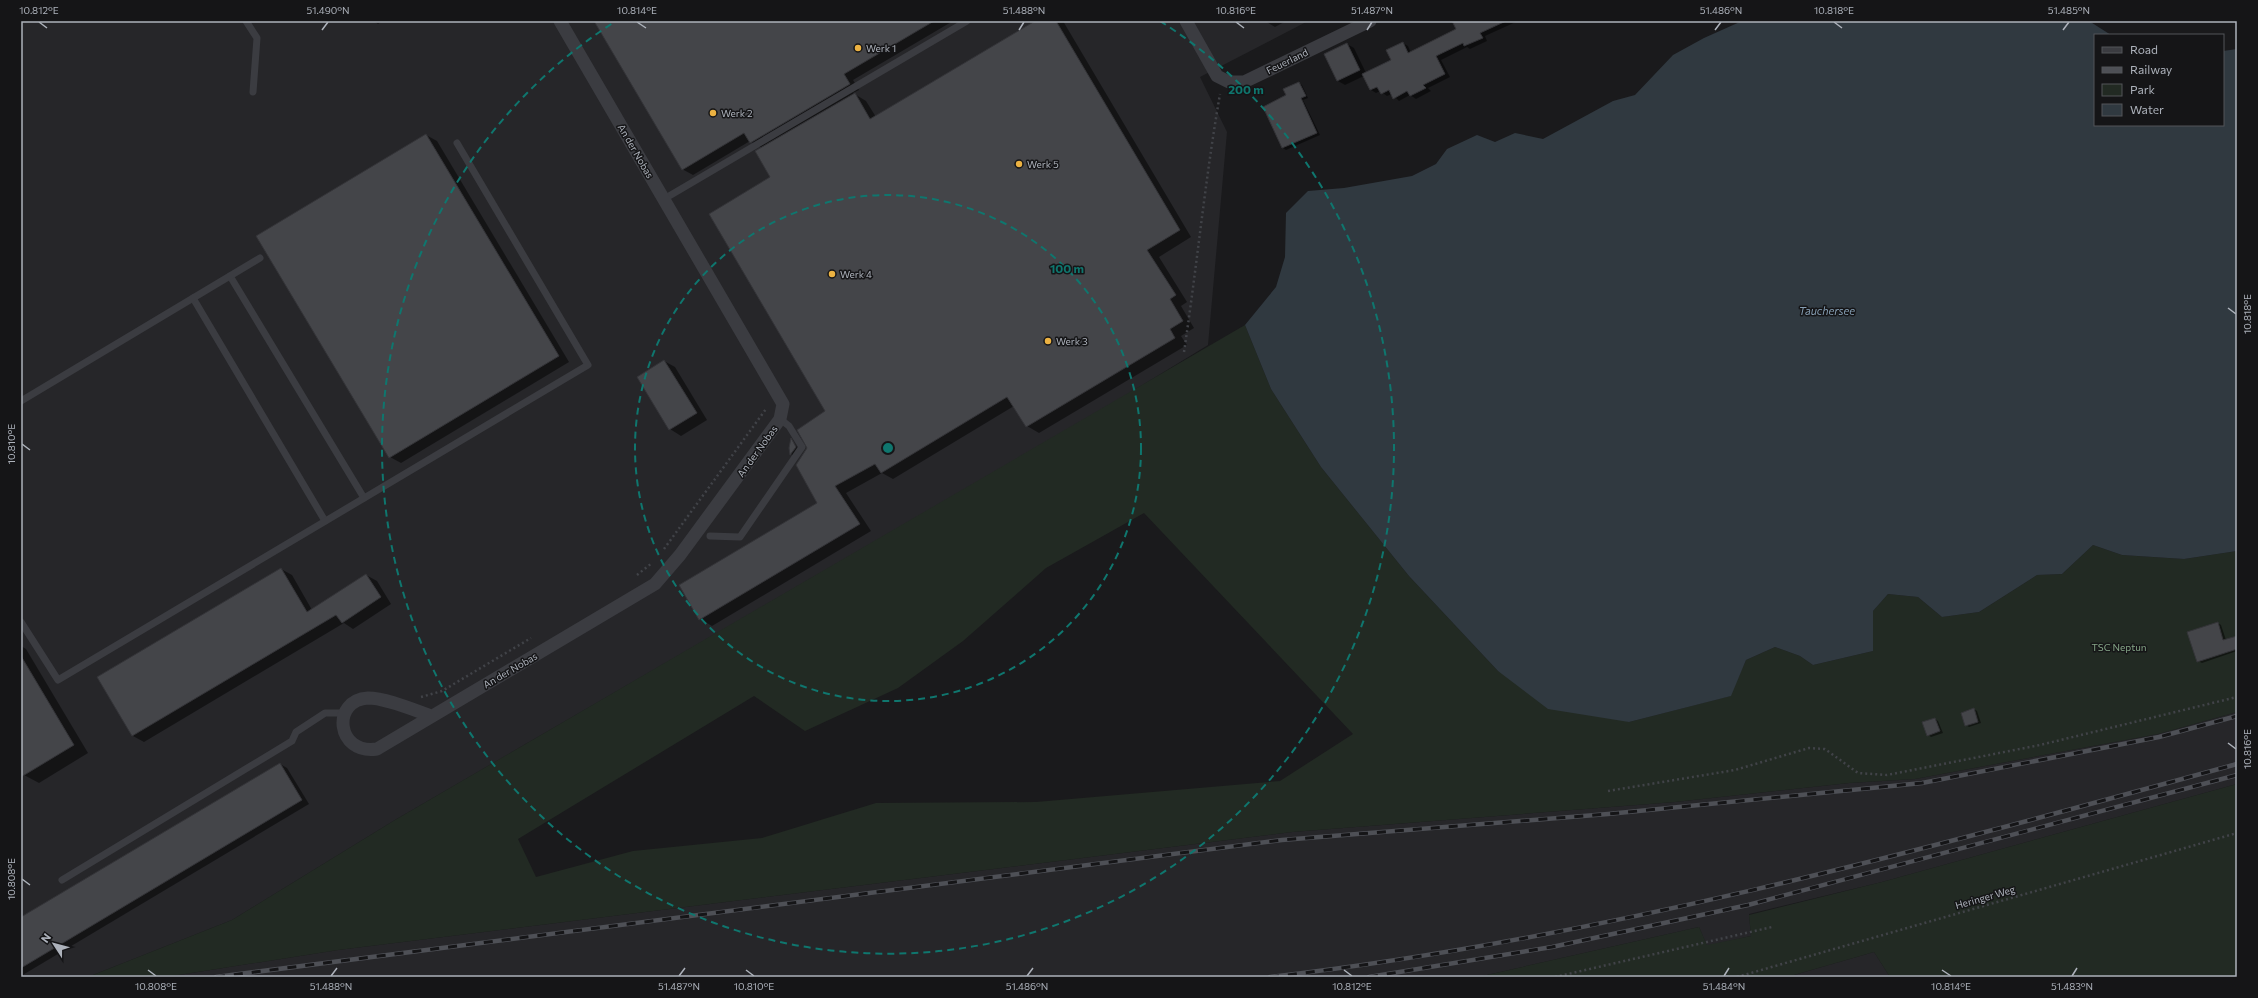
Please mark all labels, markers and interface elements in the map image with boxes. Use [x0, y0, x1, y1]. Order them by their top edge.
text: 10.812°E [19, 4, 59, 16]
text: 51.490°N [306, 4, 350, 16]
text: 10.814°E [617, 4, 657, 16]
text: 51.488°N [1003, 4, 1045, 16]
text: 10.816°E [1216, 4, 1256, 16]
text: 51.487°N [1351, 4, 1393, 16]
text: 51.486°N [1700, 4, 1742, 16]
text: 10.818°E [1814, 4, 1854, 16]
text: 51.485°N [2048, 4, 2090, 16]
legend [2094, 34, 2224, 126]
place label: Werk 1 [866, 42, 896, 54]
text: Road [2130, 42, 2158, 56]
marker: Werk 1 [853, 43, 863, 53]
street label: Feuerland [1264, 46, 1310, 76]
text: Railway [2130, 62, 2172, 76]
text: 200 m [1228, 82, 1264, 96]
text: Park [2130, 82, 2156, 96]
text: Water [2130, 102, 2164, 116]
place label: Werk 2 [721, 107, 753, 119]
marker: Werk 2 [708, 108, 718, 118]
street label: An der Nobas [616, 122, 657, 181]
place label: Werk 5 [1027, 158, 1059, 170]
marker: Werk 5 [1014, 159, 1024, 169]
text: 100 m [1050, 261, 1084, 275]
place label: Werk 4 [840, 268, 872, 280]
marker: Werk 4 [827, 269, 837, 279]
text: 10.818°E [2241, 294, 2253, 334]
water label: Tauchersee [1799, 304, 1855, 317]
place label: Werk 3 [1056, 335, 1088, 347]
marker: Werk 3 [1043, 336, 1053, 346]
street label: An der Nobas [734, 423, 780, 479]
text: 10.810°E [5, 424, 17, 464]
centre of rings [881, 441, 895, 455]
park label: TSC Neptun [2091, 641, 2147, 653]
street label: An der Nobas [481, 649, 540, 690]
text: 10.816°E [2241, 729, 2253, 769]
text: 10.808°E [5, 858, 17, 900]
street label: Heringer Weg [1954, 883, 2017, 911]
north arrow [34, 924, 74, 964]
text: N [38, 931, 53, 945]
text: 10.808°E [135, 980, 177, 992]
text: 51.488°N [310, 980, 352, 992]
text: 51.487°N [658, 980, 700, 992]
text: 10.810°E [734, 980, 774, 992]
text: 51.486°N [1006, 980, 1048, 992]
text: 10.812°E [1332, 980, 1372, 992]
text: 51.484°N [1703, 980, 1745, 992]
text: 10.814°E [1931, 980, 1971, 992]
text: 51.483°N [2051, 980, 2093, 992]

